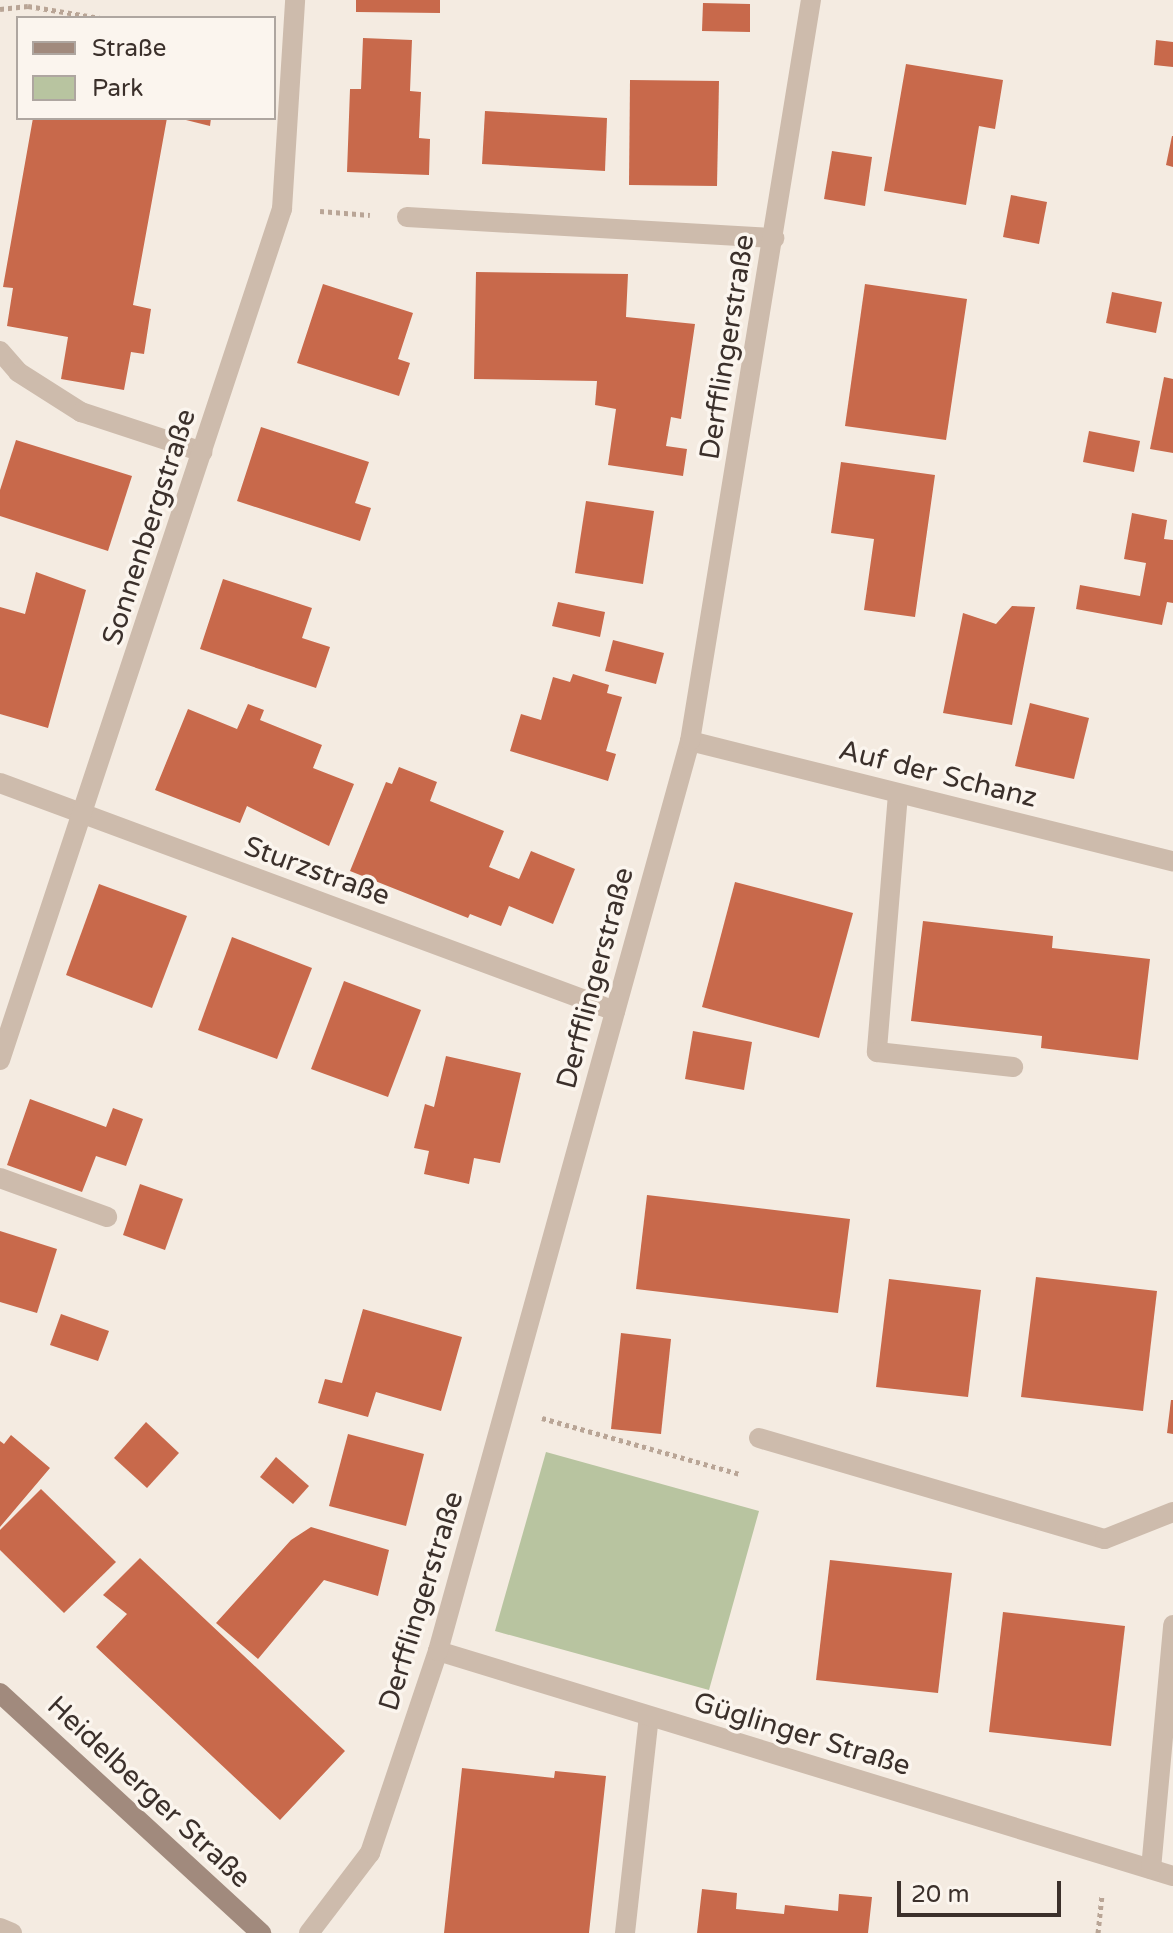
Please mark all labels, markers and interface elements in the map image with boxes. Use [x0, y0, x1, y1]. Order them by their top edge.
legend [16, 16, 276, 120]
text: Straße [92, 34, 166, 63]
text: Park [92, 74, 143, 103]
street label: Derfflingerstraße [693, 232, 761, 462]
street label: Sonnenbergstraße [95, 405, 203, 649]
street label: Auf der Schanz [835, 733, 1041, 815]
street label: Sturzstraße [240, 829, 394, 913]
street label: Derfflingerstraße [549, 864, 641, 1092]
street label: Derfflingerstraße [372, 1487, 470, 1715]
street label: Güglinger Straße [689, 1685, 915, 1783]
street label: Heidelberger Straße [40, 1689, 258, 1895]
scale bar [901, 1865, 1065, 1915]
text: 20 m [911, 1880, 969, 1909]

